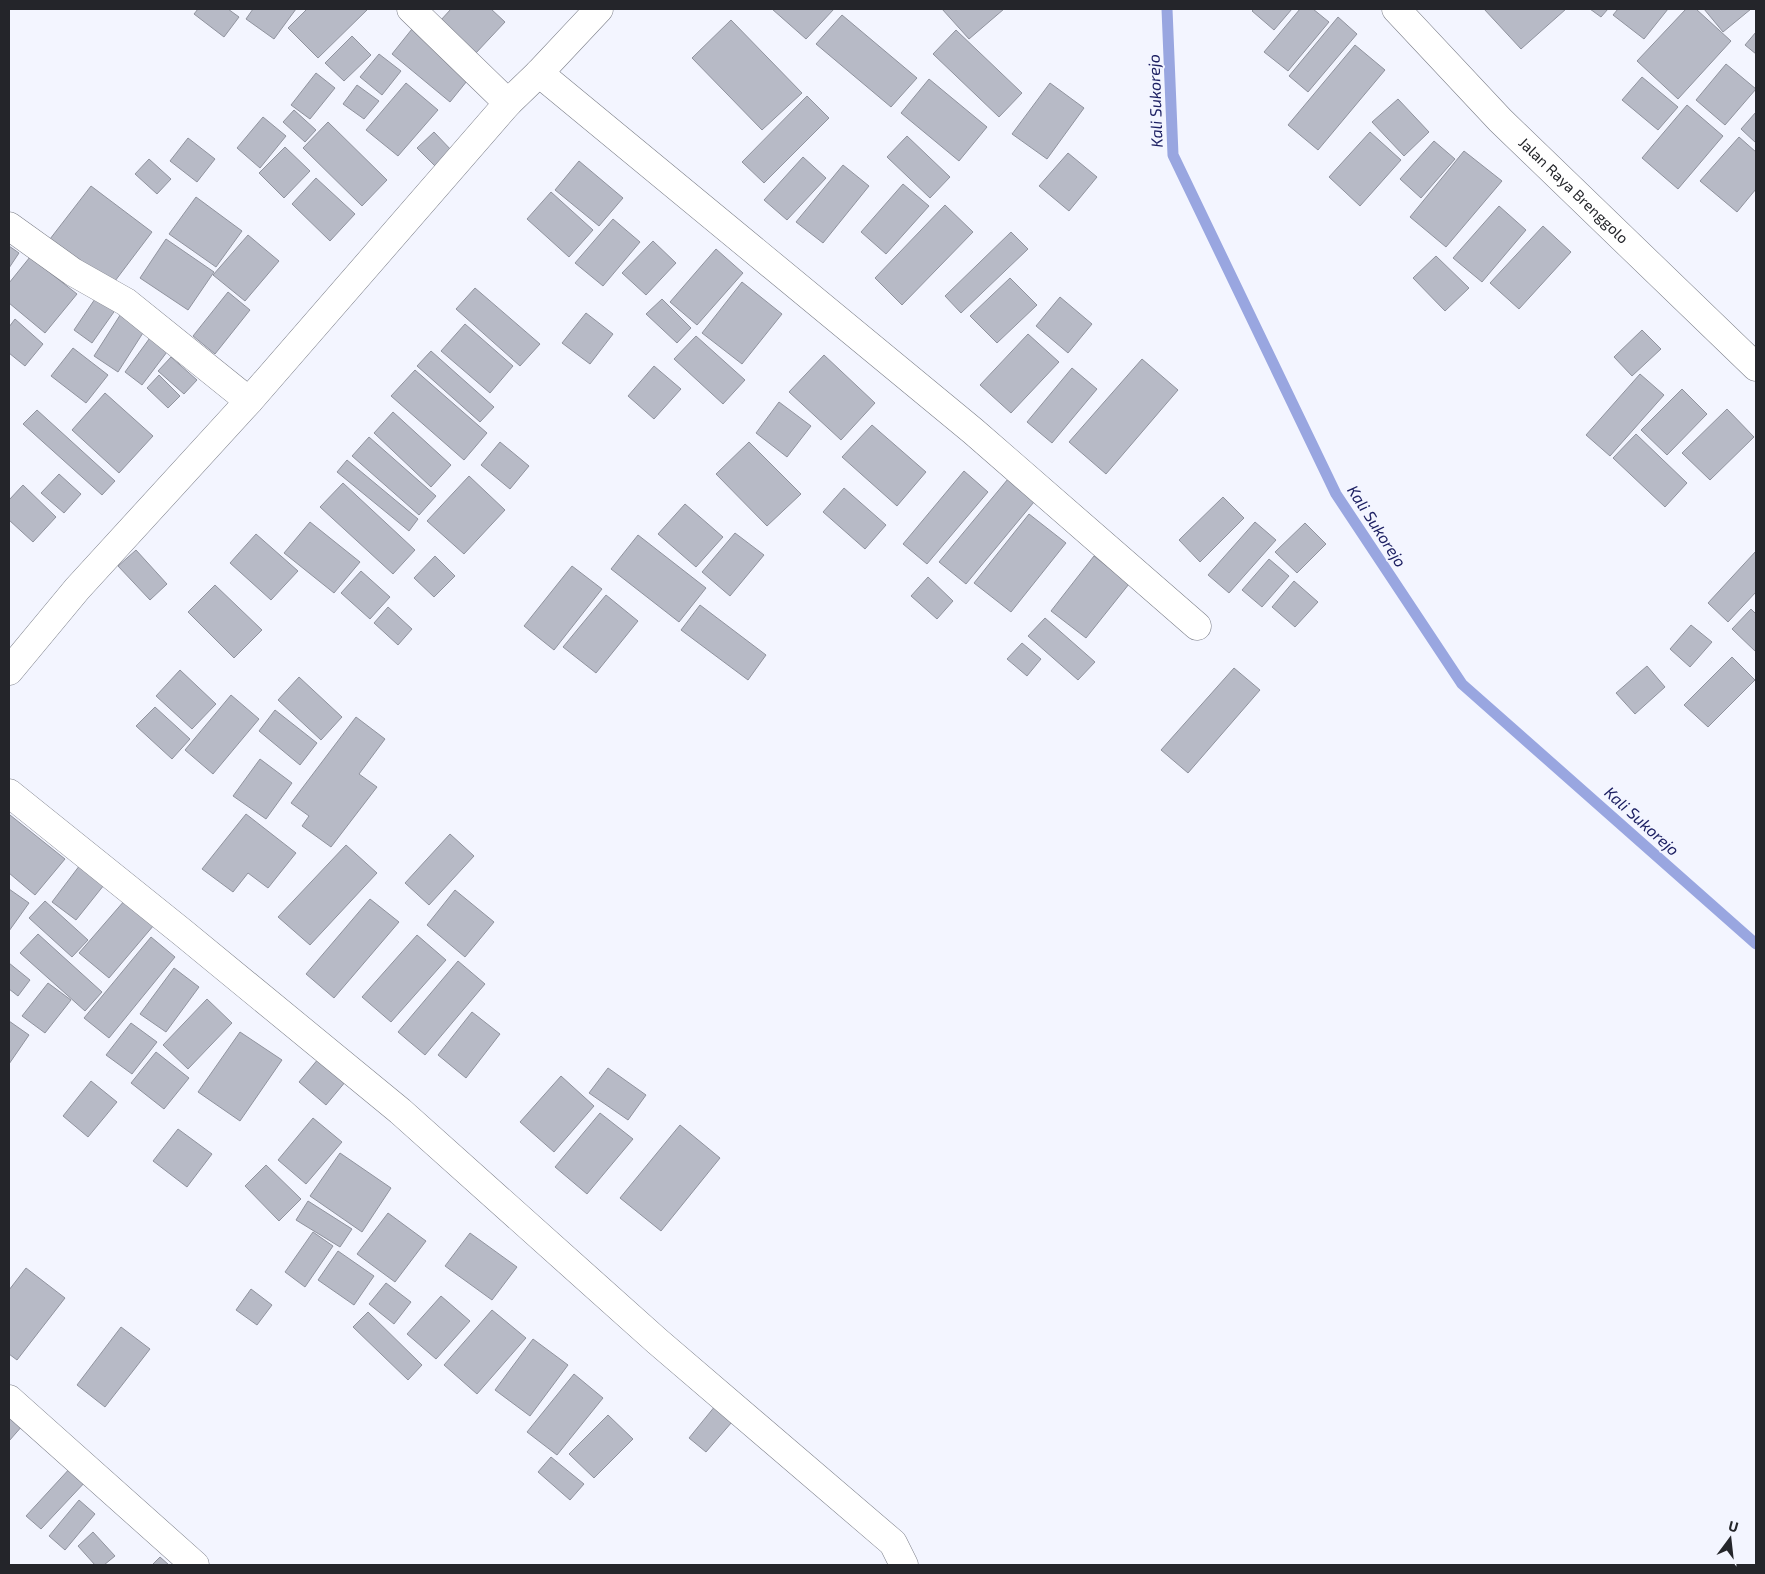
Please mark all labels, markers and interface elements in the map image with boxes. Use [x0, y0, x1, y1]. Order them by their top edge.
water label: Kali Sukorejo [1143, 54, 1167, 148]
street label: Jalan Raya Brenggolo [1515, 133, 1633, 247]
water label: Kali Sukorejo [1343, 481, 1411, 571]
water label: Kali Sukorejo [1600, 782, 1684, 860]
north arrow [1705, 1514, 1755, 1564]
text: U [1727, 1517, 1740, 1535]

